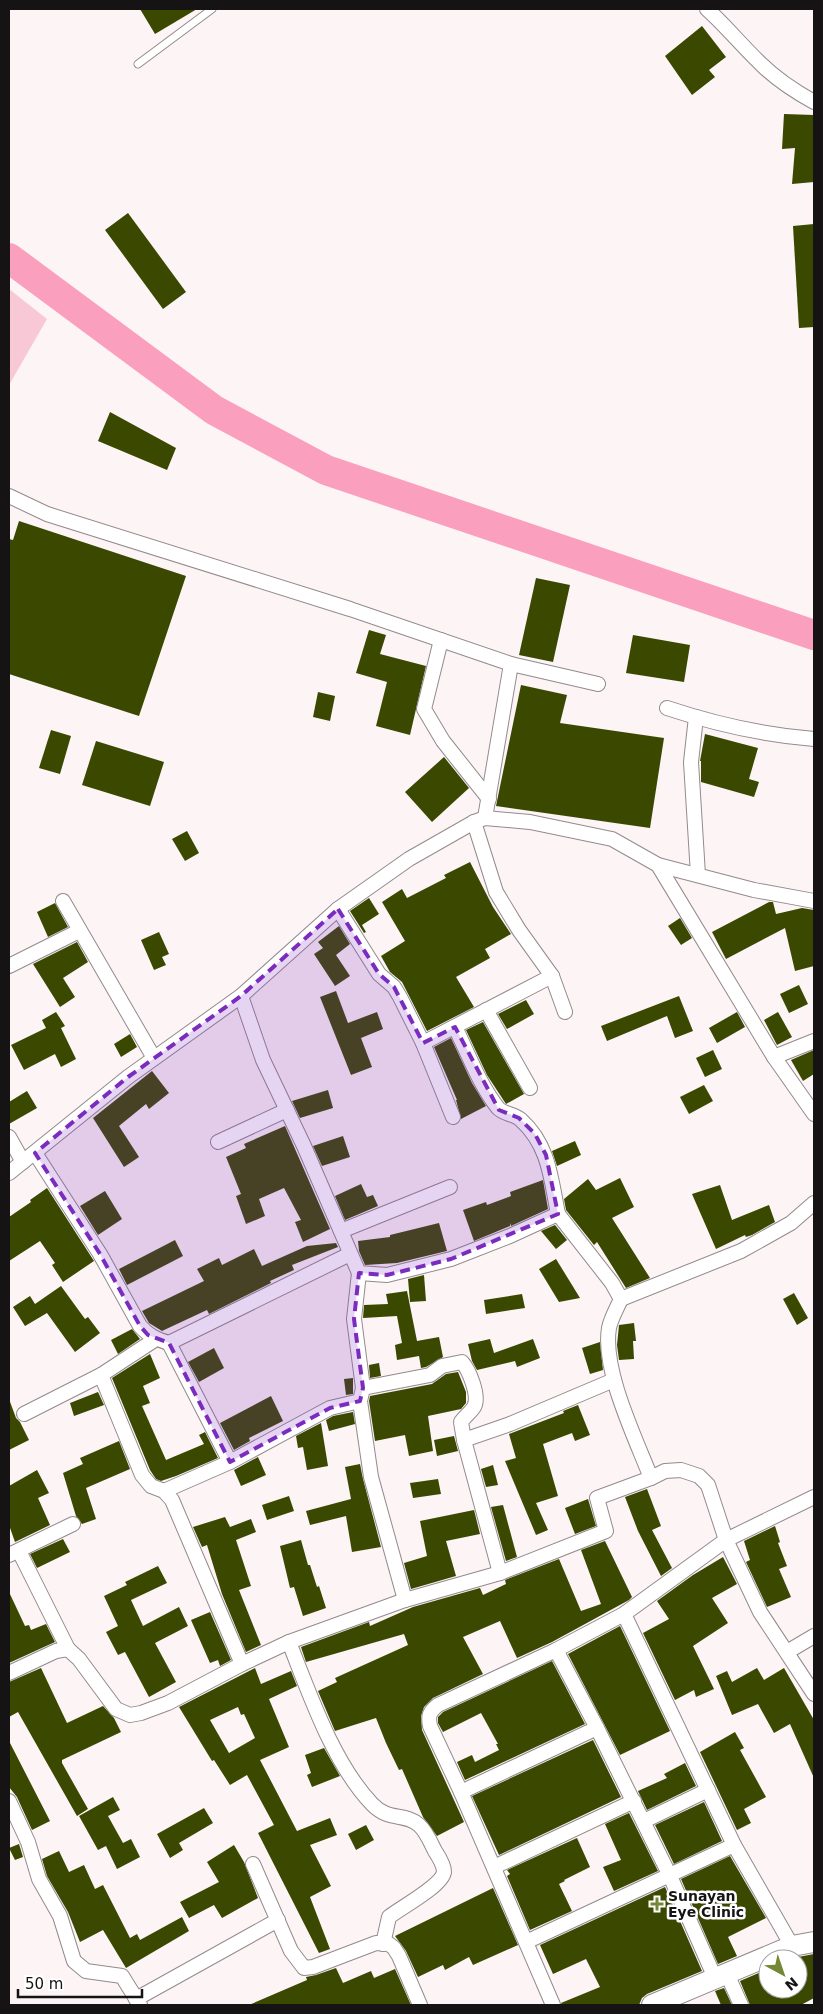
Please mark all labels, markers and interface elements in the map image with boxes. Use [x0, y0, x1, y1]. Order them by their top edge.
place label: Sunayan Eye Clinic [668, 1888, 744, 1920]
marker: Sunayan Eye Clinic [650, 1897, 664, 1911]
north arrow [758, 1949, 808, 1999]
scale bar [18, 1966, 141, 1998]
text: N [782, 1974, 801, 1994]
text: 50 m [25, 1975, 63, 1993]

